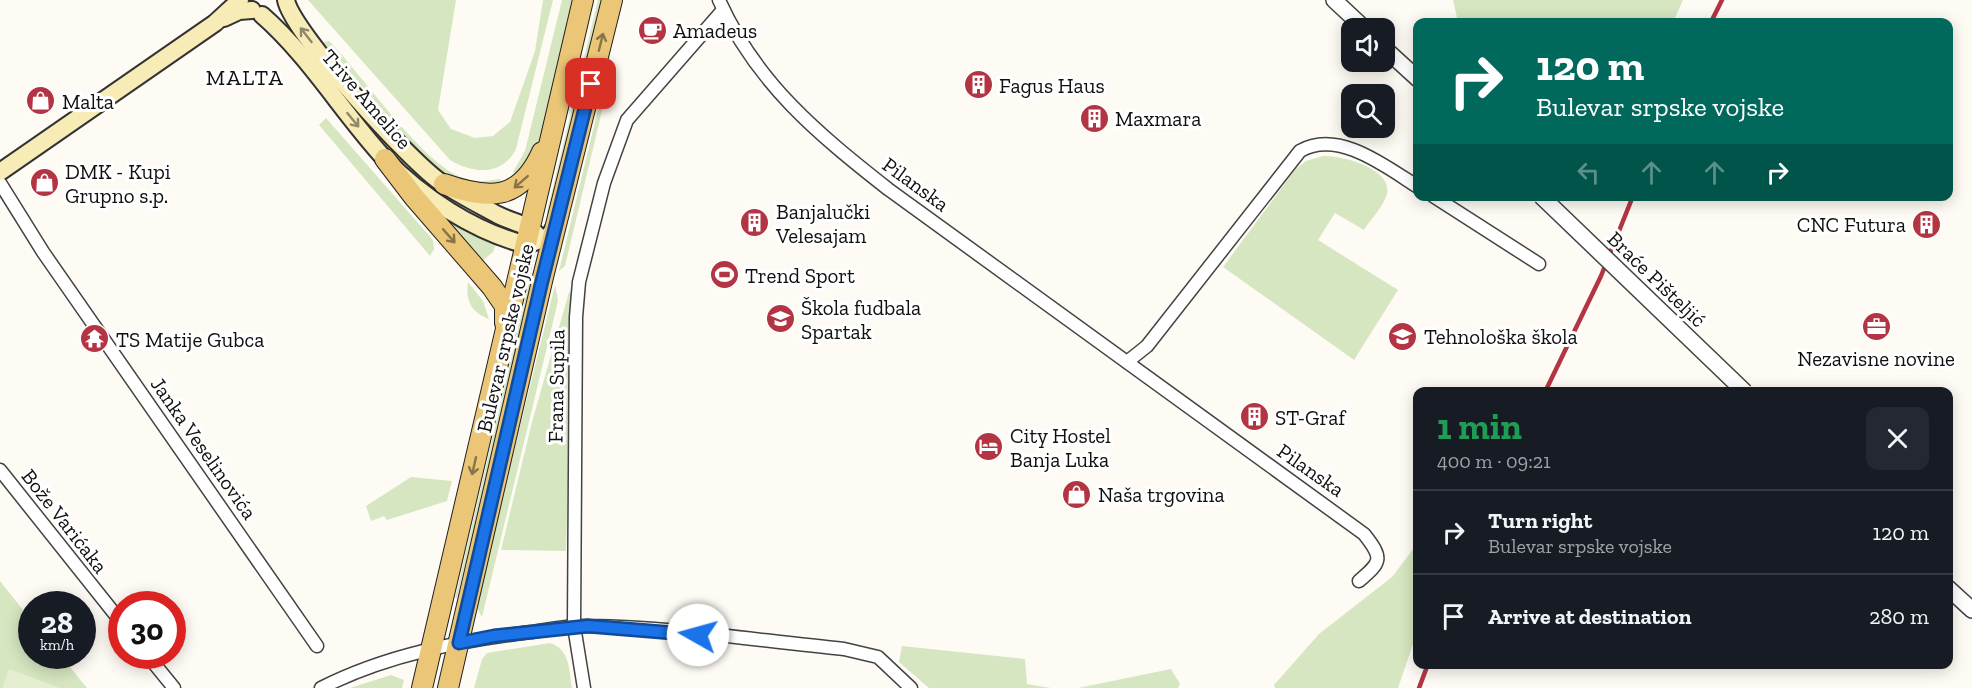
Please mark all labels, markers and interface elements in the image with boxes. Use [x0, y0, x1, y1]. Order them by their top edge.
cafe icon: Amadeus [636, 14, 668, 46]
place label: Amadeus [673, 18, 757, 43]
map controls [1341, 18, 1395, 138]
button: sound [1341, 18, 1395, 72]
one-way arrow [299, 27, 312, 43]
one-way arrow [596, 33, 608, 52]
text: 120 m [1536, 40, 1644, 91]
icon: right [1437, 42, 1515, 120]
street label: Trive Amelice [317, 44, 417, 154]
pin [565, 58, 616, 109]
district label: MALTA [206, 64, 284, 91]
icon: arrive [574, 67, 607, 100]
building icon: Fagus Haus [962, 69, 994, 101]
place label: Fagus Haus [999, 73, 1105, 98]
button: search [1341, 84, 1395, 138]
shop icon: Malta [25, 85, 57, 117]
place label: Malta [62, 89, 114, 114]
text: Bulevar srpske vojske [1536, 91, 1784, 123]
building icon: Maxmara [1078, 102, 1110, 134]
place label: Maxmara [1115, 106, 1201, 131]
one-way arrow [347, 112, 360, 128]
street label: Pilanska [878, 152, 954, 216]
icon: left [1572, 156, 1605, 189]
icon: ahead [1635, 156, 1668, 189]
icon: ahead [1698, 156, 1731, 189]
icon: right [1761, 156, 1794, 189]
place label: DMK - Kupi Grupno s.p. [65, 159, 171, 208]
shop icon: DMK - Kupi Grupno s.p. [28, 167, 60, 199]
one-way arrow [514, 175, 529, 189]
place label: Banjalučki Velesajam [775, 199, 870, 249]
building icon: Banjalučki Velesajam [739, 207, 771, 239]
building icon: CNC Futura [1911, 208, 1943, 240]
place label: CNC Futura [1797, 212, 1906, 237]
street label: Braće Pišteljić [1602, 226, 1711, 333]
one-way arrow [442, 228, 456, 243]
street label: Bulevar srpske vojske [471, 241, 540, 435]
sports icon: Trend Sport [708, 259, 740, 291]
place label: Trend Sport [745, 263, 855, 288]
place label: Škola fudbala Spartak [801, 295, 921, 344]
school or university icon: Škola fudbala Spartak [764, 303, 796, 335]
office icon: Nezavisne novine [1860, 311, 1892, 343]
school or university icon: Tehnološka škola [1387, 320, 1419, 352]
temple icon: TS Matije Gubca [79, 323, 111, 355]
place label: Tehnološka škola [1424, 324, 1578, 349]
place label: TS Matije Gubca [116, 327, 264, 353]
street label: Frana Supila [543, 329, 569, 443]
place label: Nezavisne novine [1797, 346, 1955, 371]
street label: Janka Veselinovića [146, 372, 262, 524]
building icon: ST-Graf [1238, 401, 1270, 433]
place label: ST-Graf [1275, 405, 1346, 430]
text: 1 min [1437, 405, 1522, 448]
button: close [1866, 407, 1929, 470]
place label: City Hostel Banja Luka [1010, 423, 1111, 473]
hotel icon: City Hostel Banja Luka [973, 431, 1005, 463]
street label: Pilanska [1273, 438, 1349, 502]
text: 400 m · 09:21 [1437, 449, 1551, 473]
one-way arrow [468, 456, 480, 475]
street label: Bože Varićaka [17, 464, 113, 578]
shop icon: Naša trgovina [1061, 478, 1093, 510]
place label: Naša trgovina [1098, 482, 1225, 507]
text: Turn right [1488, 507, 1592, 534]
icon: right [1437, 516, 1470, 549]
text: 120 m [1873, 519, 1929, 546]
text: Bulevar srpske vojske [1488, 534, 1672, 558]
speed limit sign: 30 [108, 591, 186, 669]
icon: arrive [1437, 600, 1470, 633]
position arrow [666, 603, 730, 667]
text: Arrive at destination [1488, 603, 1691, 630]
text: 280 m [1869, 603, 1929, 630]
text: 28 [41, 605, 73, 641]
text: km/h [40, 636, 74, 654]

